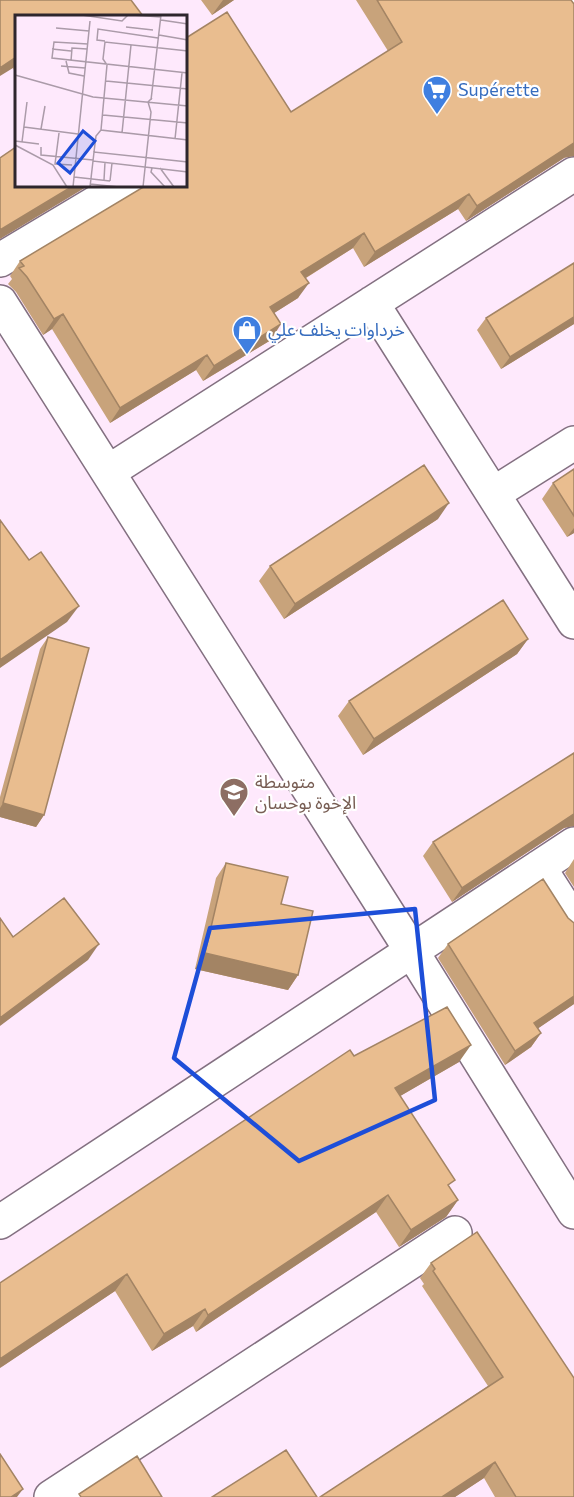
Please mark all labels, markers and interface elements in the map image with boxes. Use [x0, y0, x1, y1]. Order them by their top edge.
inset map [15, 15, 188, 188]
supermarket icon: Supérette [421, 74, 453, 116]
place label: Supérette [458, 78, 539, 100]
shop icon: خرداوات يخلف علي [231, 314, 263, 356]
place label: خرداوات يخلف علي [268, 318, 405, 343]
place label: متوسطة الإخوة بوحسان [255, 770, 356, 815]
school or university icon: متوسطة الإخوة بوحسان [218, 776, 250, 818]

